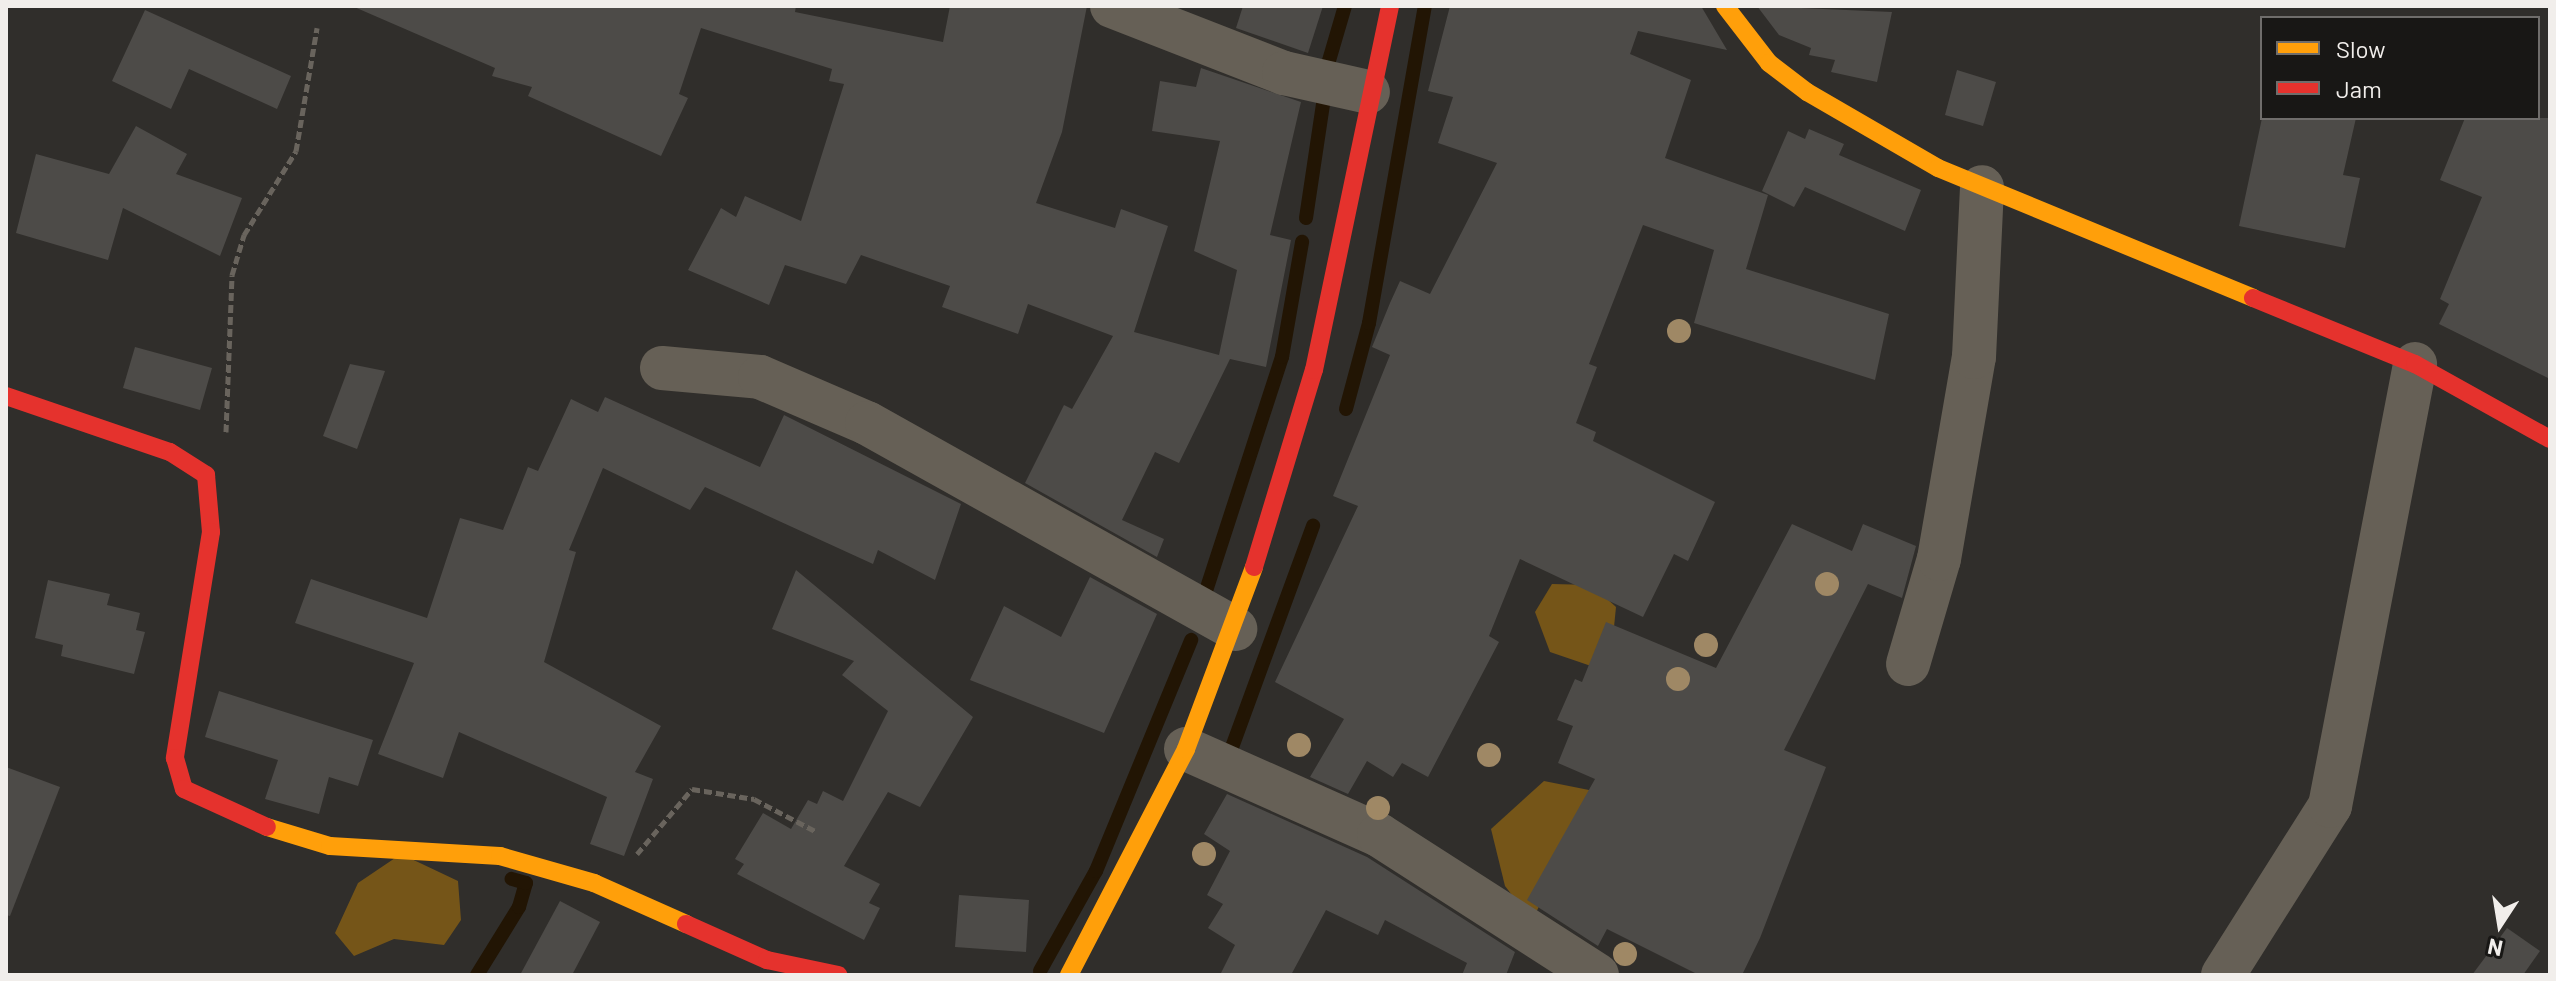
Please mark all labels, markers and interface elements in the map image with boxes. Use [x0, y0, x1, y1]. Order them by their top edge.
legend [2260, 16, 2540, 120]
text: Slow [2336, 34, 2385, 63]
text: Jam [2336, 74, 2382, 103]
north arrow [2460, 885, 2540, 965]
text: N [2485, 934, 2505, 963]

